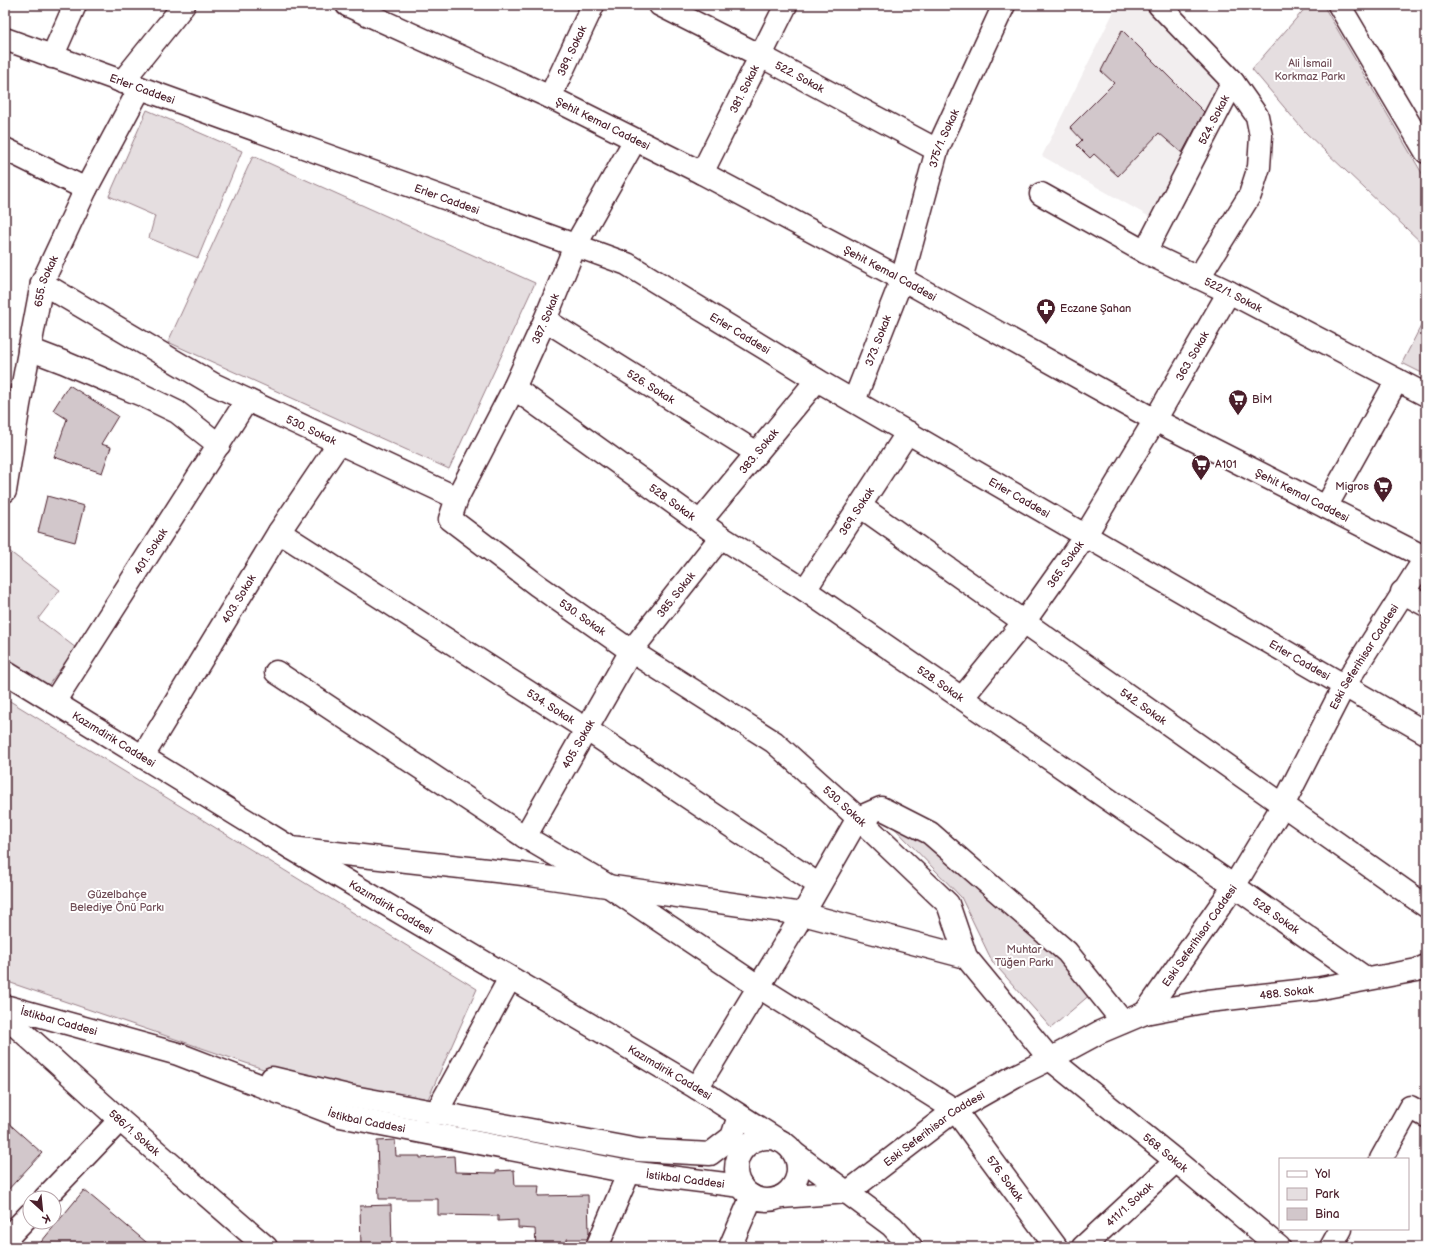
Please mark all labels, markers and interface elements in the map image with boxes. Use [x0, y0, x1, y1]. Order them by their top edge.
street label: 389. Sokak [555, 23, 590, 78]
park label: Ali İsmail Korkmaz Parkı [1275, 57, 1345, 83]
street label: 522. Sokak [773, 59, 827, 96]
street label: 381. Sokak [727, 62, 762, 115]
street label: Erler Caddesi [108, 71, 176, 107]
street label: 524. Sokak [1196, 92, 1232, 147]
street label: Şehit Kemal Caddesi [553, 95, 652, 153]
street label: 375/1. Sokak [927, 107, 962, 169]
street label: Erler Caddesi [412, 182, 481, 217]
street label: Şehit Kemal Caddesi [841, 243, 939, 304]
street label: 655. Sokak [32, 253, 61, 308]
street label: 522/1. Sokak [1202, 275, 1265, 315]
street label: 387. Sokak [529, 291, 562, 346]
pharmacy icon: Eczane Şahan [1035, 297, 1057, 325]
place label: Eczane Şahan [1060, 302, 1131, 315]
street label: Erler Caddesi [707, 310, 772, 357]
street label: 373. Sokak [862, 313, 894, 368]
street label: 363. Sokak [1173, 329, 1212, 383]
street label: 526. Sokak [624, 367, 678, 407]
supermarket icon: BİM [1227, 388, 1249, 416]
place label: BİM [1252, 393, 1272, 406]
street label: 530. Sokak [284, 413, 339, 448]
street label: 383. Sokak [737, 426, 782, 477]
supermarket icon: A101 [1190, 453, 1212, 481]
place label: A101 [1215, 458, 1237, 471]
street label: Şehit Kemal Caddesi [1253, 466, 1351, 525]
street label: Erler Caddesi [986, 475, 1052, 521]
supermarket icon: Migros [1372, 475, 1394, 503]
place label: Migros [1335, 480, 1370, 493]
street label: 528. Sokak [646, 481, 698, 524]
street label: 369. Sokak [836, 485, 877, 538]
street label: 401. Sokak [131, 525, 171, 577]
street label: 365. Sokak [1044, 538, 1087, 590]
street label: 385. Sokak [654, 569, 698, 620]
street label: 403. Sokak [219, 572, 259, 626]
street label: 530. Sokak [556, 597, 609, 639]
street label: Eski Seferihisar Caddesi [1327, 602, 1401, 712]
street label: Erler Caddesi [1267, 637, 1332, 683]
street label: 528. Sokak [914, 663, 967, 705]
street label: 542. Sokak [1117, 686, 1169, 728]
street label: 534. Sokak [524, 687, 578, 727]
street label: Kazımdirik Caddesi [70, 709, 158, 770]
street label: 405. Sokak [559, 717, 598, 771]
street label: 530. Sokak [820, 783, 869, 830]
street label: Kazımdirik Caddesi [346, 878, 435, 937]
street label: Eski Seferihisar Caddesi [1160, 882, 1240, 989]
park label: Güzelbahçe Belediye Önü Parkı [70, 888, 164, 914]
street label: 528. Sokak [1250, 895, 1302, 937]
park label: Muhtar Tüğen Parkı [995, 943, 1053, 969]
street label: 488. Sokak [1259, 983, 1315, 1002]
street label: İstikbal Caddesi [19, 1005, 99, 1038]
street label: Kazımdirik Caddesi [625, 1043, 714, 1103]
street label: Eski Seferihisar Caddesi [881, 1089, 987, 1169]
street label: İstikbal Caddesi [326, 1106, 406, 1136]
street label: 586/1. Sokak [106, 1107, 163, 1159]
street label: 568. Sokak [1140, 1131, 1191, 1175]
street label: 576. Sokak [984, 1153, 1026, 1204]
legend [1279, 1158, 1409, 1230]
text: Yol [1314, 1167, 1330, 1182]
street label: İstikbal Caddesi [645, 1168, 725, 1191]
street label: 411/1. Sokak [1103, 1179, 1156, 1229]
text: Park [1315, 1187, 1339, 1202]
north arrow [22, 1190, 62, 1230]
text: Bina [1315, 1207, 1340, 1222]
text: K [40, 1211, 53, 1226]

